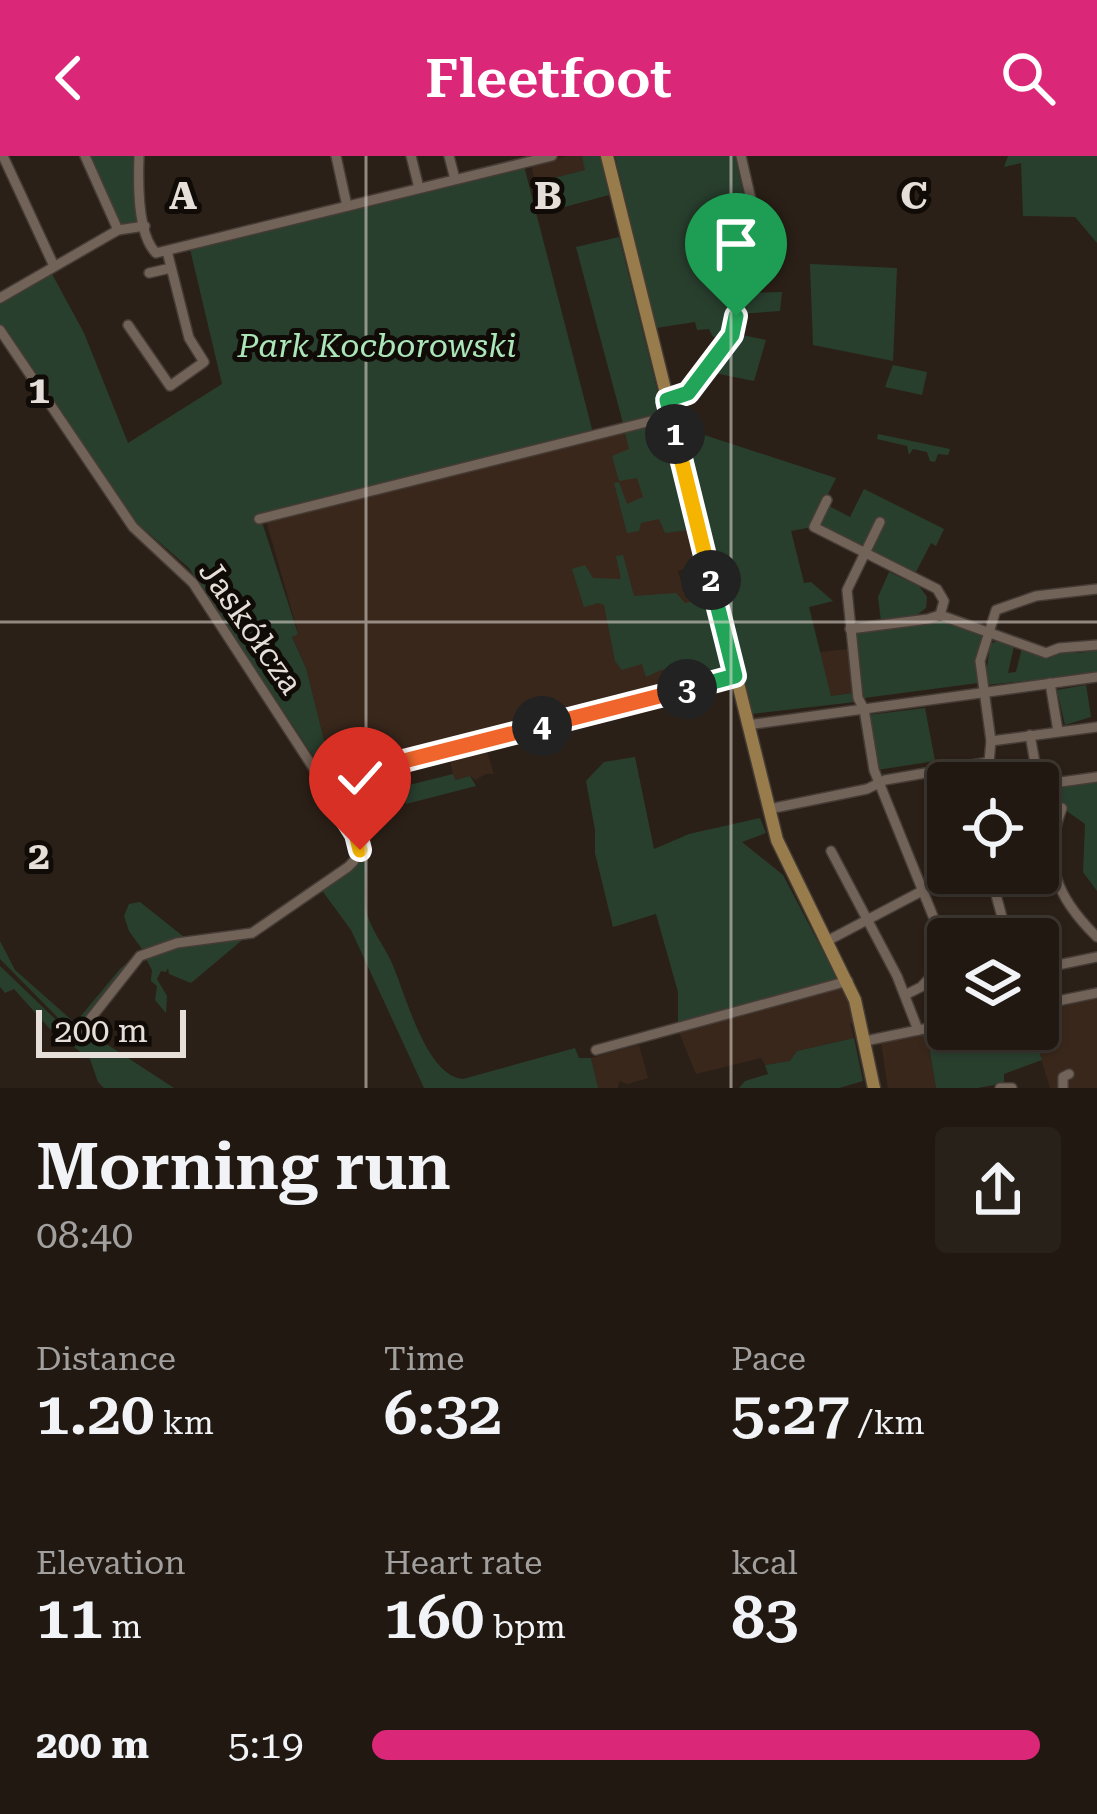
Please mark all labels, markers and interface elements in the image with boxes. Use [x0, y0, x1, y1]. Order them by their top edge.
icon: back [36, 45, 102, 111]
icon: search [995, 45, 1061, 111]
text: Fleetfoot [425, 47, 672, 110]
text: A [169, 173, 197, 219]
text: B [534, 173, 562, 219]
text: C [900, 173, 928, 219]
pin [685, 193, 787, 316]
icon: arrive [703, 211, 769, 277]
park label: Park Kocborowski [237, 326, 516, 365]
text: 1 [28, 367, 50, 413]
pin: 1 [645, 404, 705, 464]
text: 1 [666, 414, 684, 453]
pin: 2 [681, 550, 741, 610]
street label: Jaskółcza [191, 553, 311, 701]
text: 2 [702, 560, 720, 599]
pin: 3 [657, 659, 717, 719]
text: 3 [678, 669, 696, 708]
pin: 4 [512, 696, 572, 756]
text: 4 [533, 706, 551, 745]
pin [309, 727, 411, 850]
icon: check [327, 745, 393, 811]
map controls [927, 762, 1059, 1050]
button: locate [927, 762, 1059, 894]
text: 2 [28, 833, 50, 879]
button: layers [927, 918, 1059, 1050]
scale bar [36, 1004, 186, 1057]
text: 200 m [54, 1011, 148, 1050]
button: share [935, 1127, 1061, 1253]
text: Morning run [36, 1128, 451, 1205]
text: 08:40 [36, 1212, 133, 1258]
text: Distance [36, 1339, 176, 1378]
text: Time [384, 1339, 464, 1378]
text: Pace [731, 1339, 806, 1378]
text: 1.20 [36, 1378, 155, 1449]
text: 6:32 [384, 1378, 502, 1449]
text: 5:27 [731, 1378, 850, 1449]
text: km [155, 1403, 214, 1442]
text: /km [850, 1403, 925, 1442]
text: Elevation [36, 1543, 186, 1582]
text: Heart rate [384, 1543, 542, 1582]
text: kcal [731, 1543, 798, 1582]
text: 11 [36, 1582, 103, 1653]
text: 160 [384, 1582, 484, 1653]
text: 83 [731, 1582, 799, 1653]
text: m [103, 1607, 142, 1646]
text: bpm [484, 1607, 566, 1646]
text: 200 m [36, 1722, 149, 1768]
text: 5:19 [228, 1722, 304, 1768]

